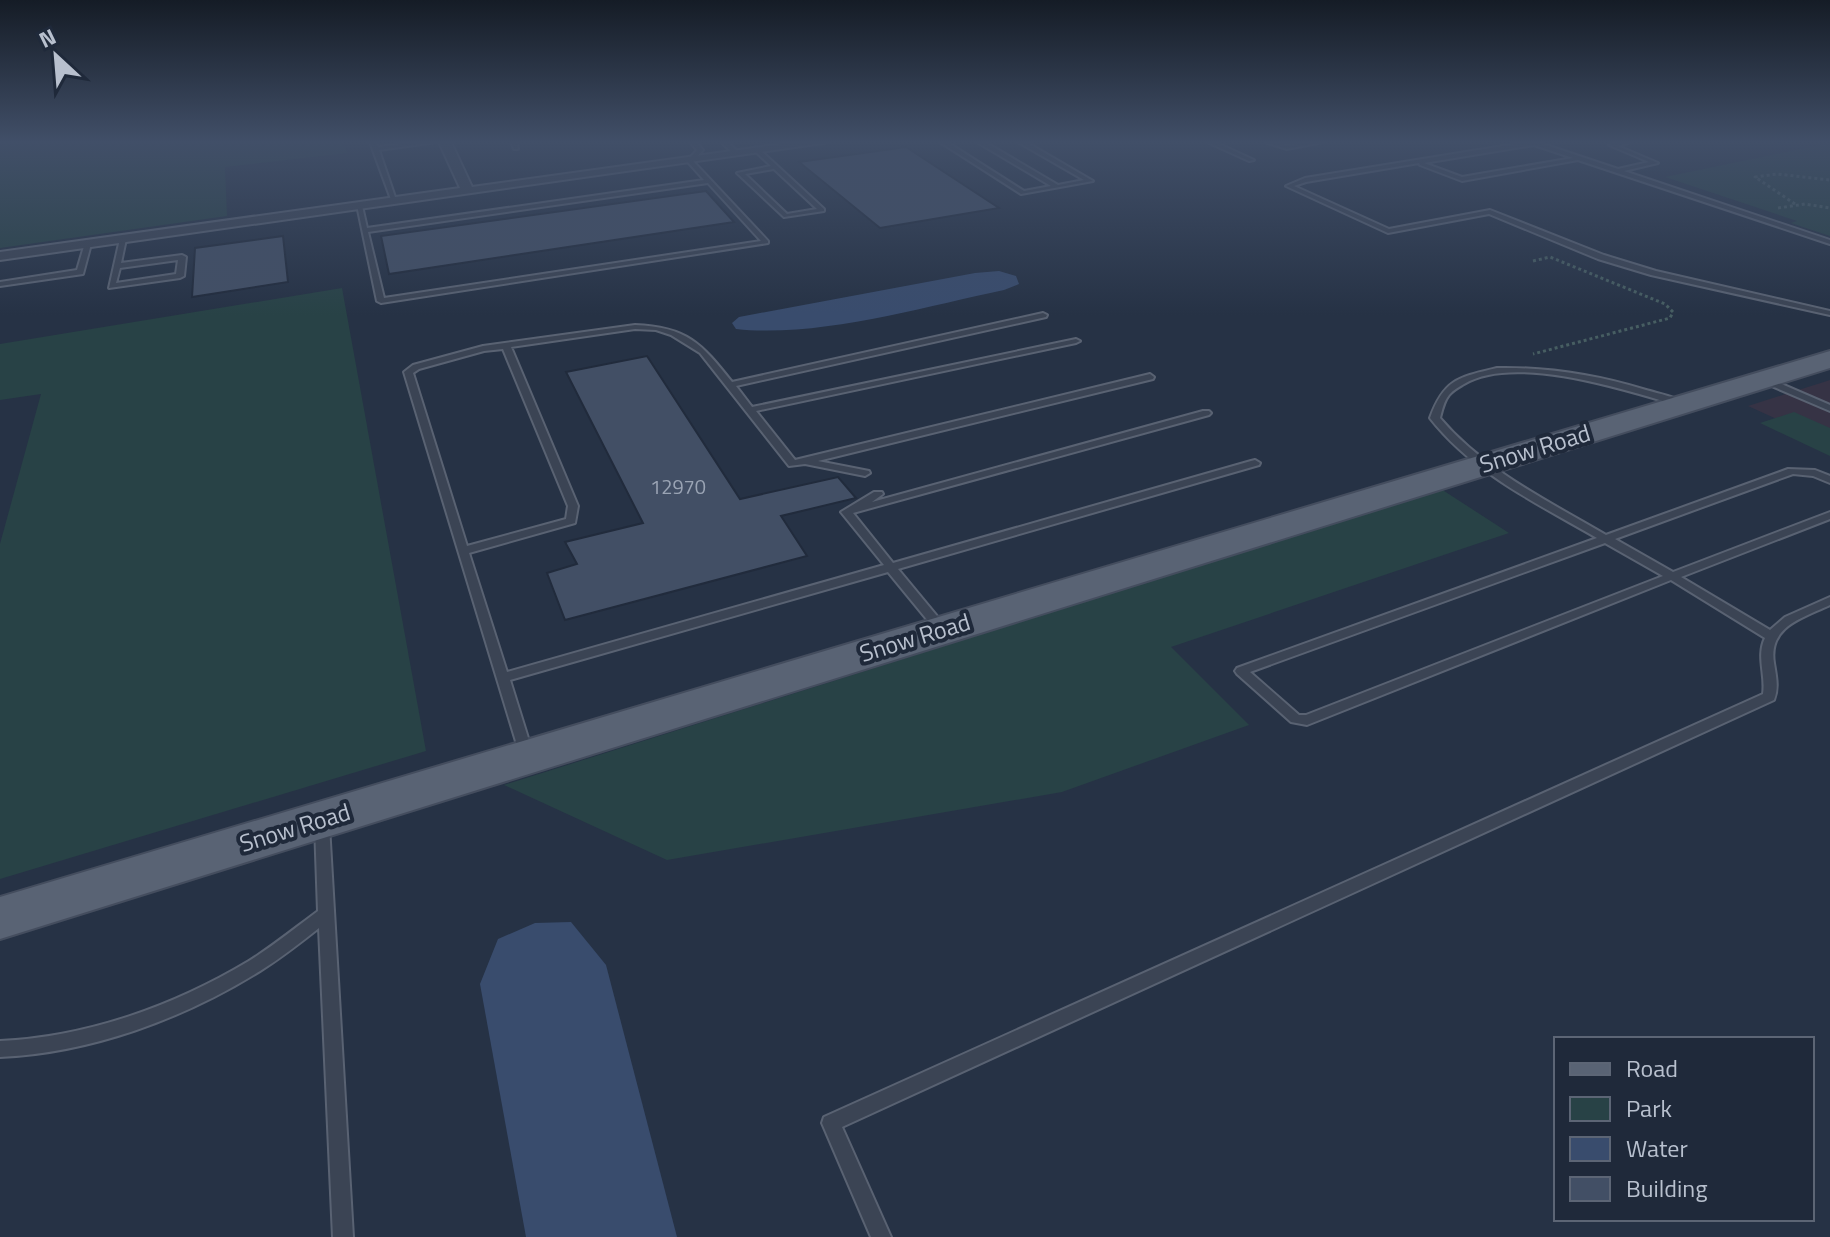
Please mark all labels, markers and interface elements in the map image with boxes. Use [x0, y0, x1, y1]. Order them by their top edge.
north arrow [16, 16, 96, 96]
text: N [33, 19, 62, 57]
street label: Snow Road [1475, 414, 1594, 482]
house number: 12970 [650, 471, 706, 502]
street label: Snow Road [855, 603, 974, 671]
street label: Snow Road [235, 793, 354, 861]
legend [1554, 1037, 1814, 1221]
text: Road [1626, 1050, 1678, 1086]
text: Park [1626, 1090, 1672, 1126]
text: Water [1626, 1130, 1688, 1166]
text: Building [1626, 1170, 1708, 1206]

